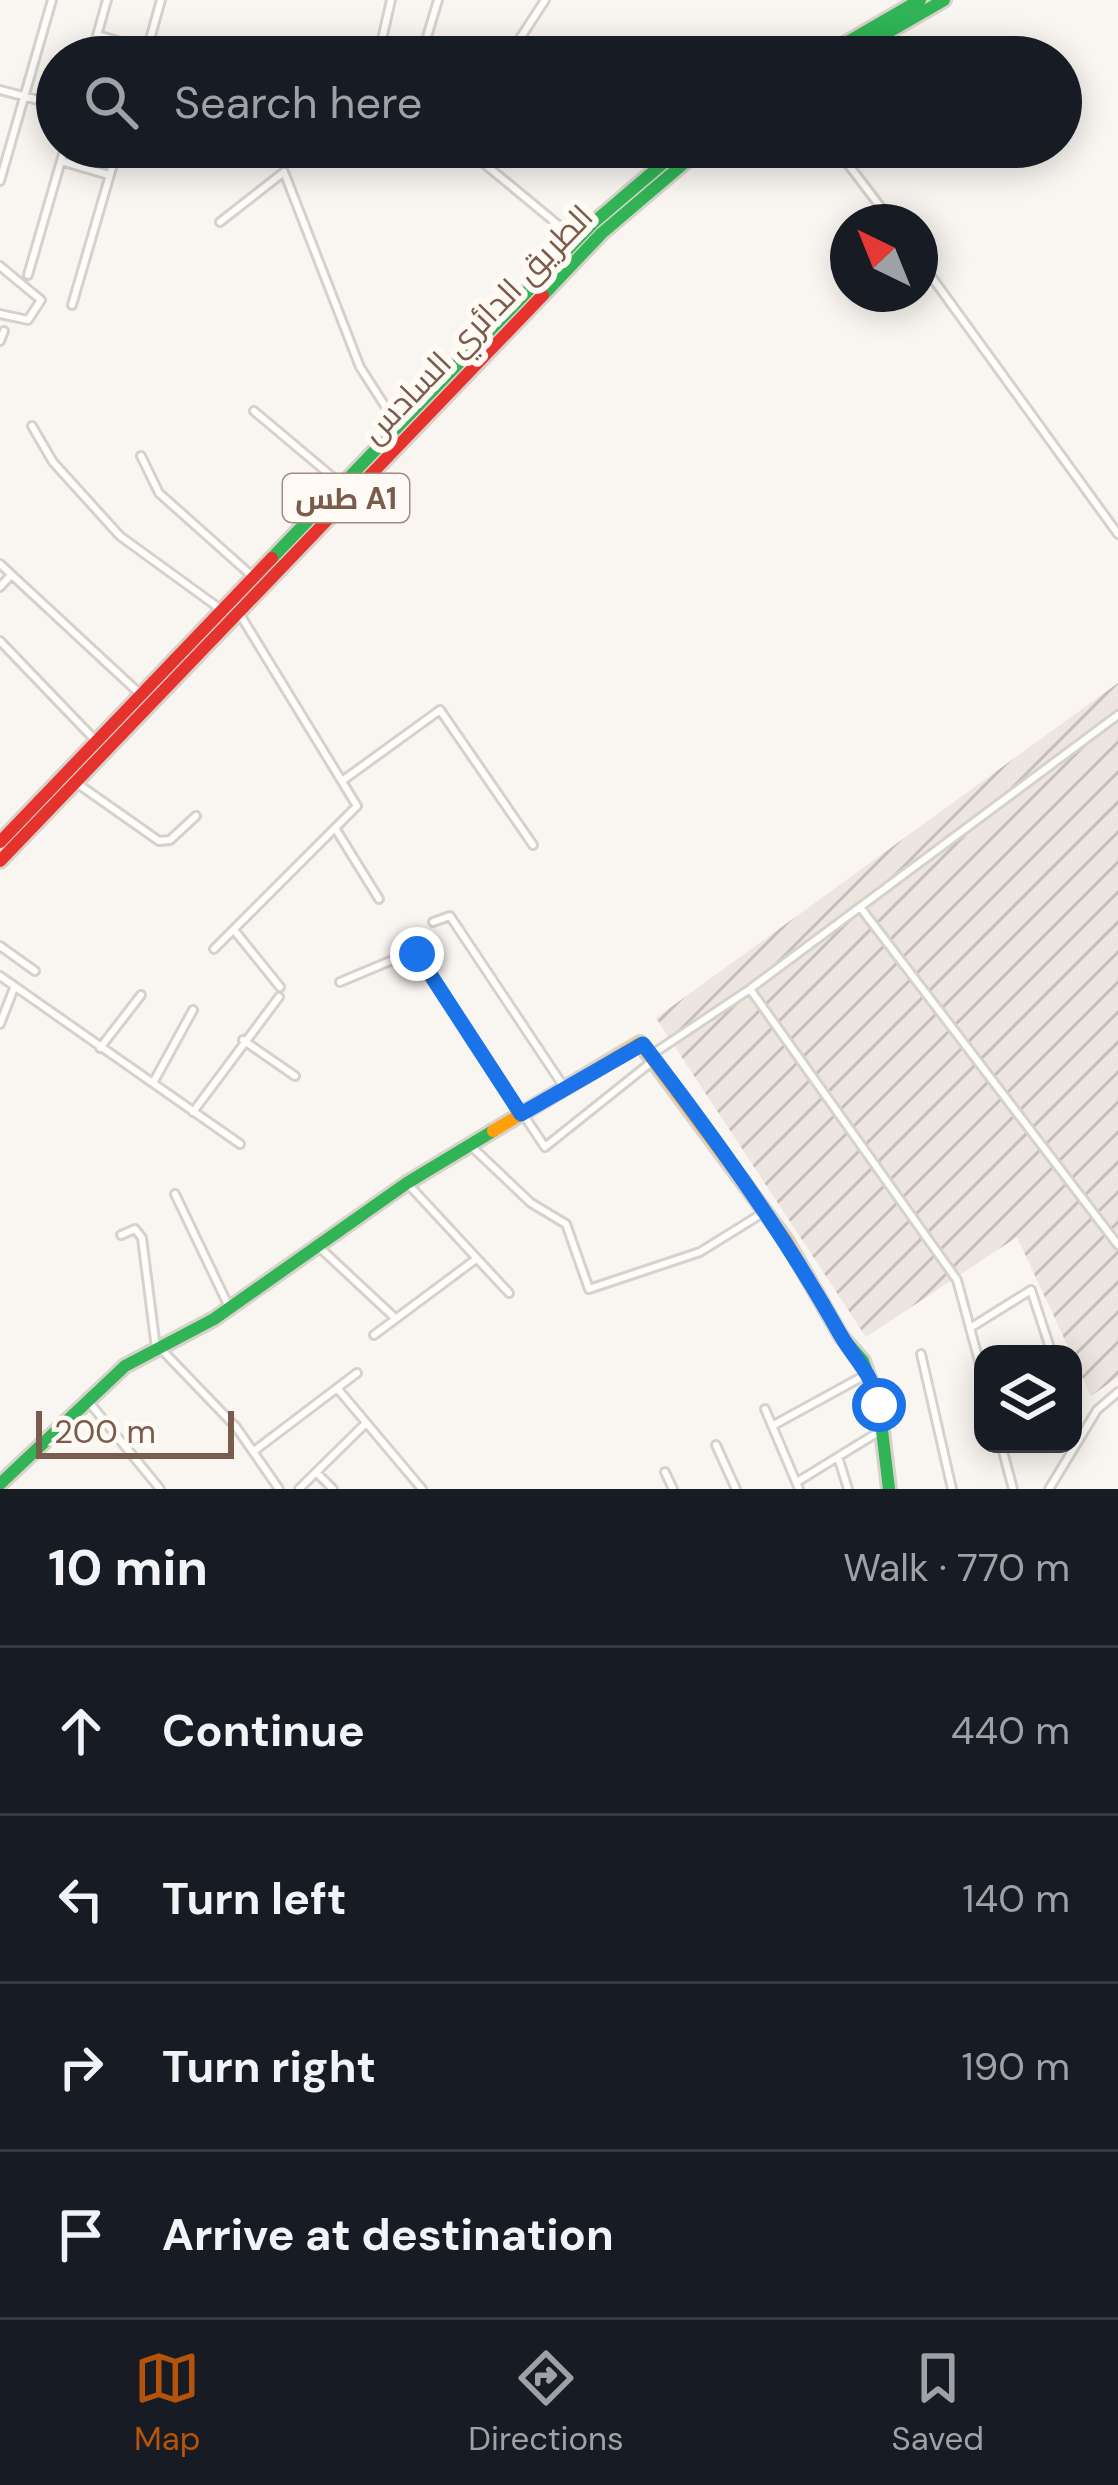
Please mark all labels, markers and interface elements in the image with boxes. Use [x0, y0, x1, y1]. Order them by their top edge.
search box [36, 36, 1082, 168]
icon: search [78, 69, 144, 135]
text: Search here [174, 73, 422, 132]
street label: الطريق الدائري السادس [352, 195, 605, 455]
north arrow [830, 204, 938, 312]
road number: طس A1 [283, 474, 409, 522]
route end [390, 927, 444, 981]
map controls [974, 1345, 1082, 1453]
button: layers [974, 1345, 1082, 1453]
route start [852, 1378, 906, 1432]
scale bar [36, 1405, 234, 1458]
text: 200 m [54, 1410, 156, 1453]
text: 10 min [48, 1534, 208, 1601]
text: Walk · 770 m [843, 1542, 1070, 1593]
icon: ahead [48, 1698, 114, 1764]
text: Continue [162, 1701, 365, 1760]
text: 440 m [951, 1705, 1070, 1756]
icon: left [48, 1866, 114, 1932]
text: Turn left [162, 1869, 346, 1928]
text: 140 m [962, 1873, 1070, 1924]
icon: right [48, 2034, 114, 2100]
text: Turn right [162, 2037, 376, 2096]
text: 190 m [962, 2041, 1070, 2092]
icon: arrive [48, 2202, 114, 2268]
text: Arrive at destination [162, 2205, 614, 2264]
tab: Map [134, 2345, 200, 2460]
tab: Directions [468, 2345, 624, 2460]
tab: Saved [892, 2345, 984, 2460]

